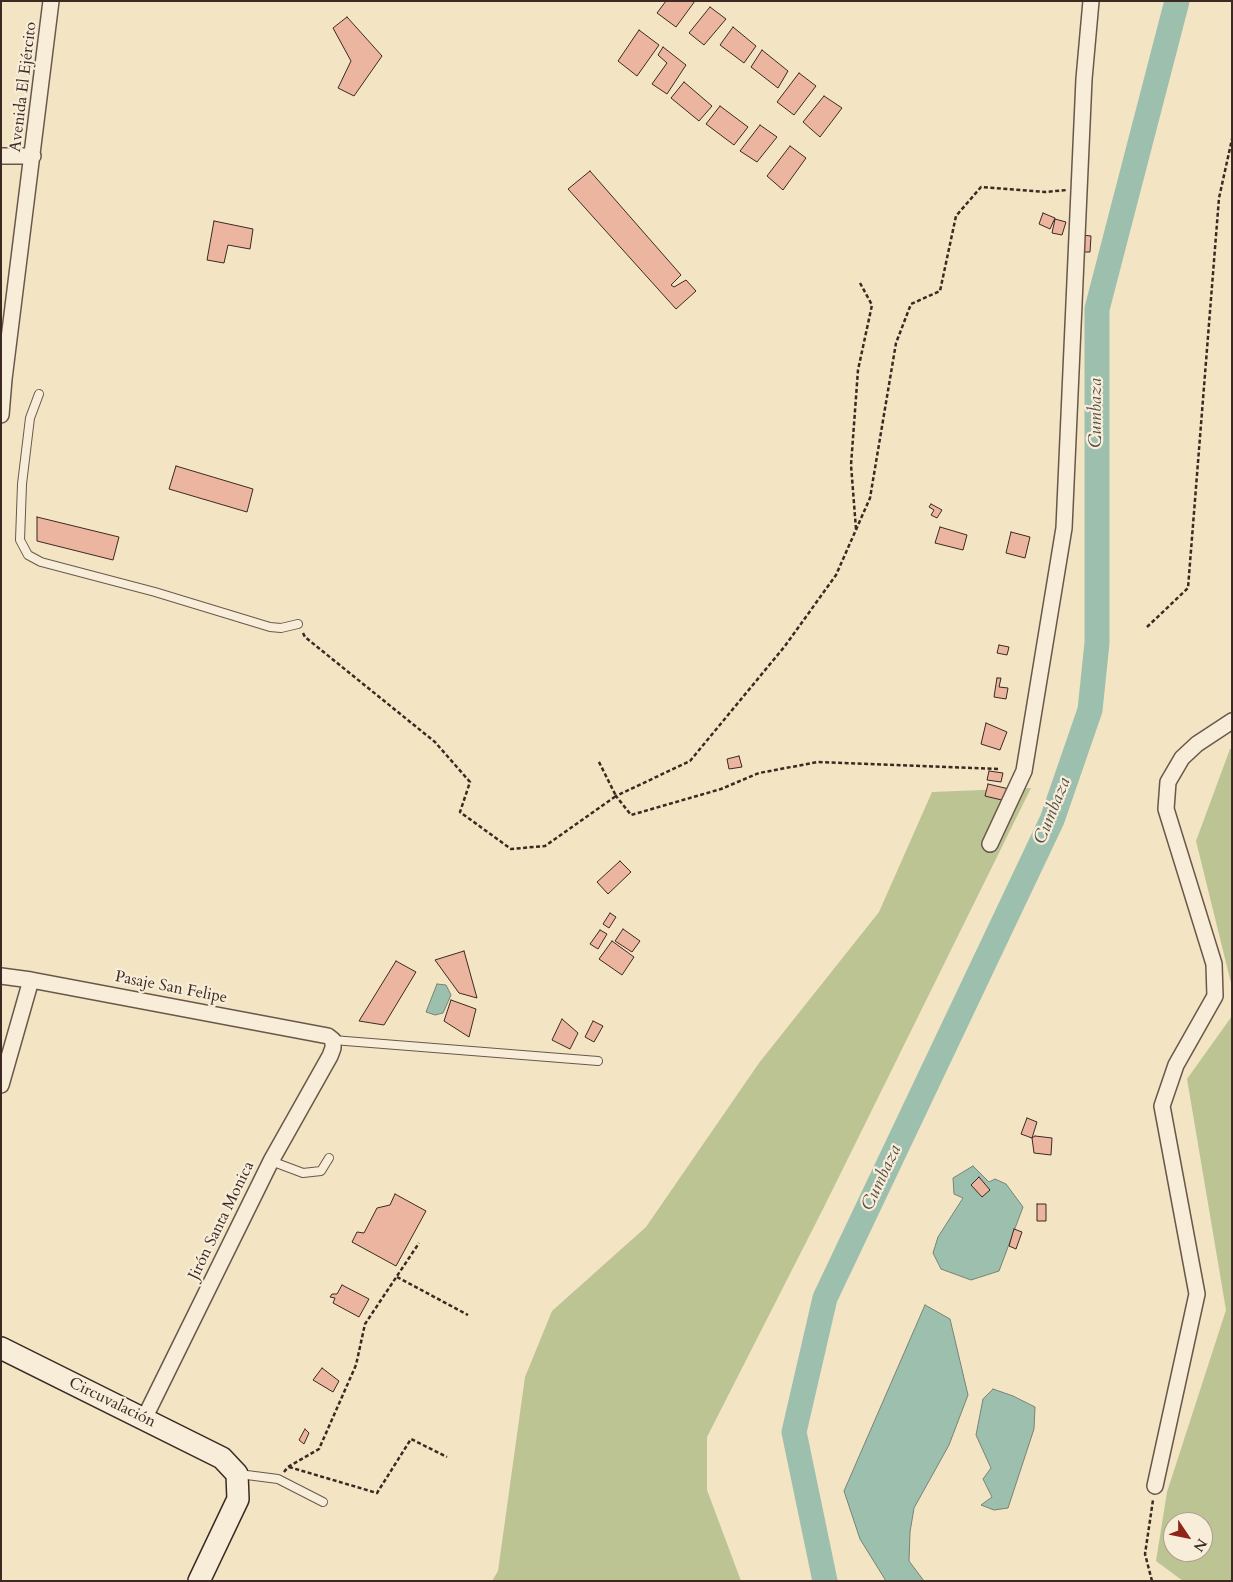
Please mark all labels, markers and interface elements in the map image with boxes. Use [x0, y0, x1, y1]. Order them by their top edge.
street label: Avenida El Ejército [6, 21, 42, 153]
water label: Cumbaza [1086, 378, 1108, 448]
water label: Cumbaza [1030, 775, 1076, 847]
street label: Pasaje San Felipe [113, 968, 229, 1008]
water label: Cumbaza [857, 1142, 907, 1214]
street label: Jirón Santa Monica [185, 1159, 259, 1283]
street label: Circuvalación [65, 1374, 159, 1432]
north arrow [1163, 1512, 1213, 1562]
text: N [1189, 1535, 1211, 1555]

